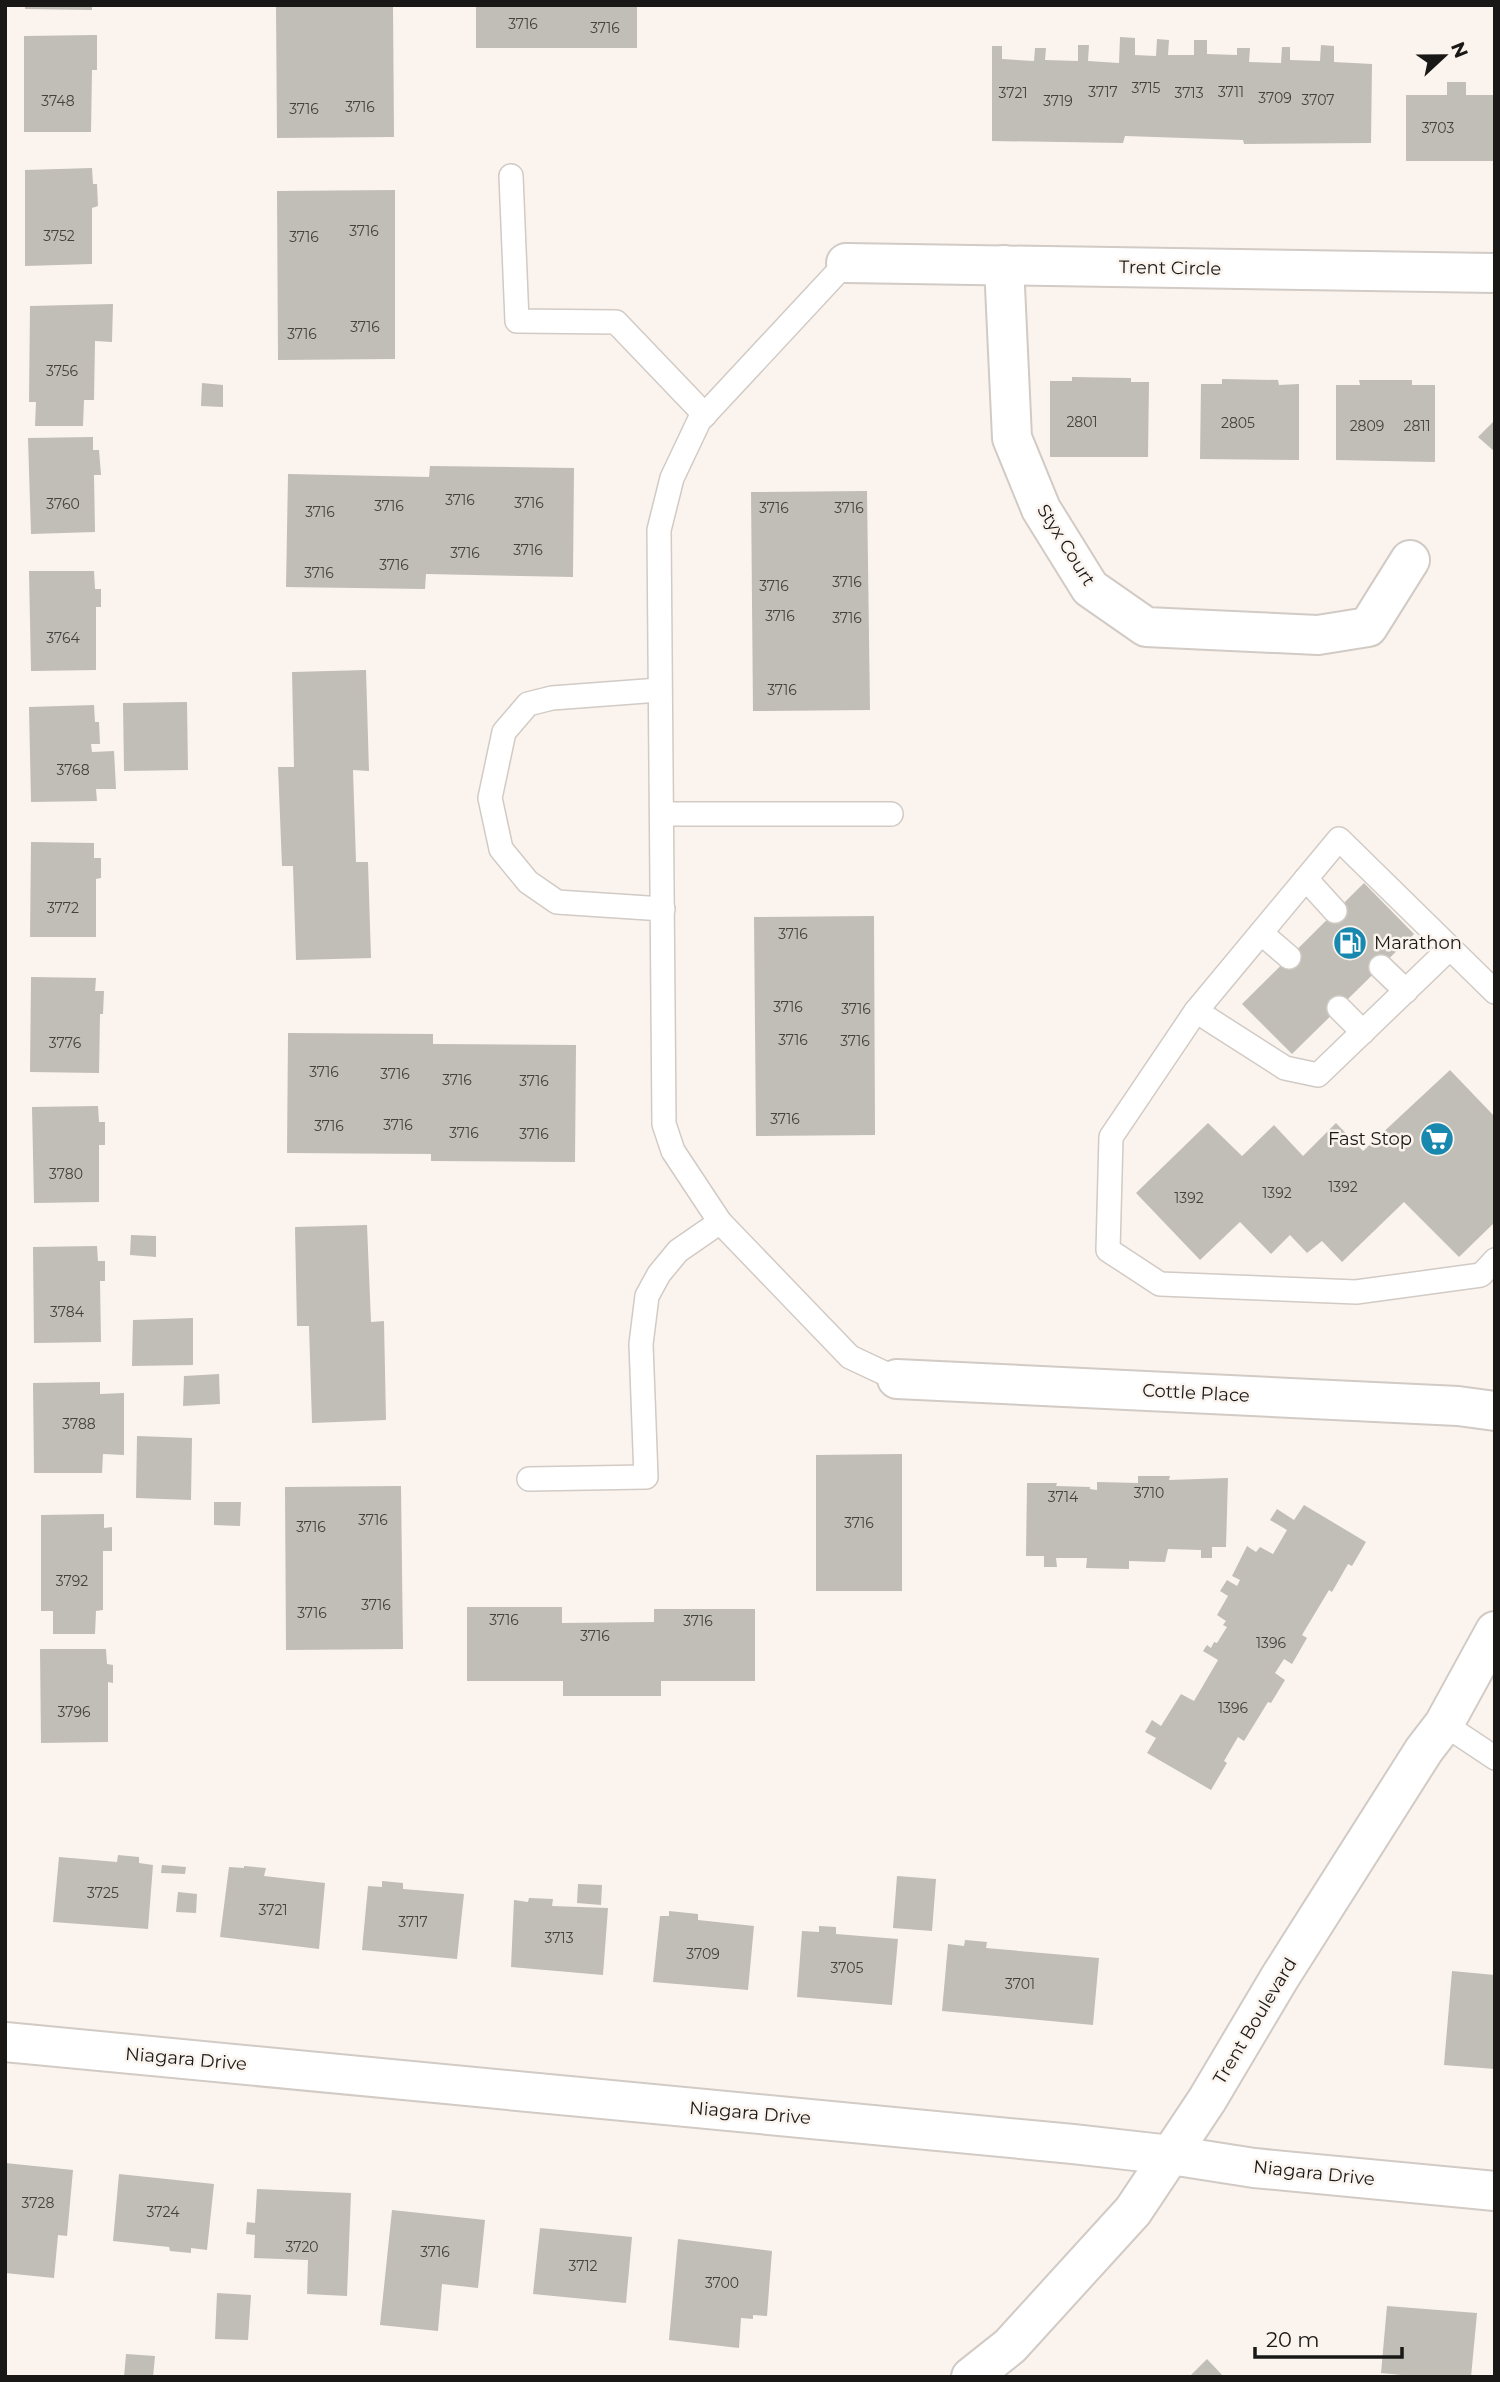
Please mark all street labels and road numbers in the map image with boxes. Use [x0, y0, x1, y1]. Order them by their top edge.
street label: Trent Circle [1119, 256, 1222, 280]
street label: Styx Court [1032, 500, 1100, 590]
street label: Cottle Place [1142, 1379, 1250, 1407]
street label: Trent Boulevard [1209, 1954, 1301, 2088]
street label: Niagara Drive [124, 2043, 248, 2075]
street label: Niagara Drive [688, 2097, 812, 2129]
street label: Niagara Drive [1252, 2156, 1376, 2190]

